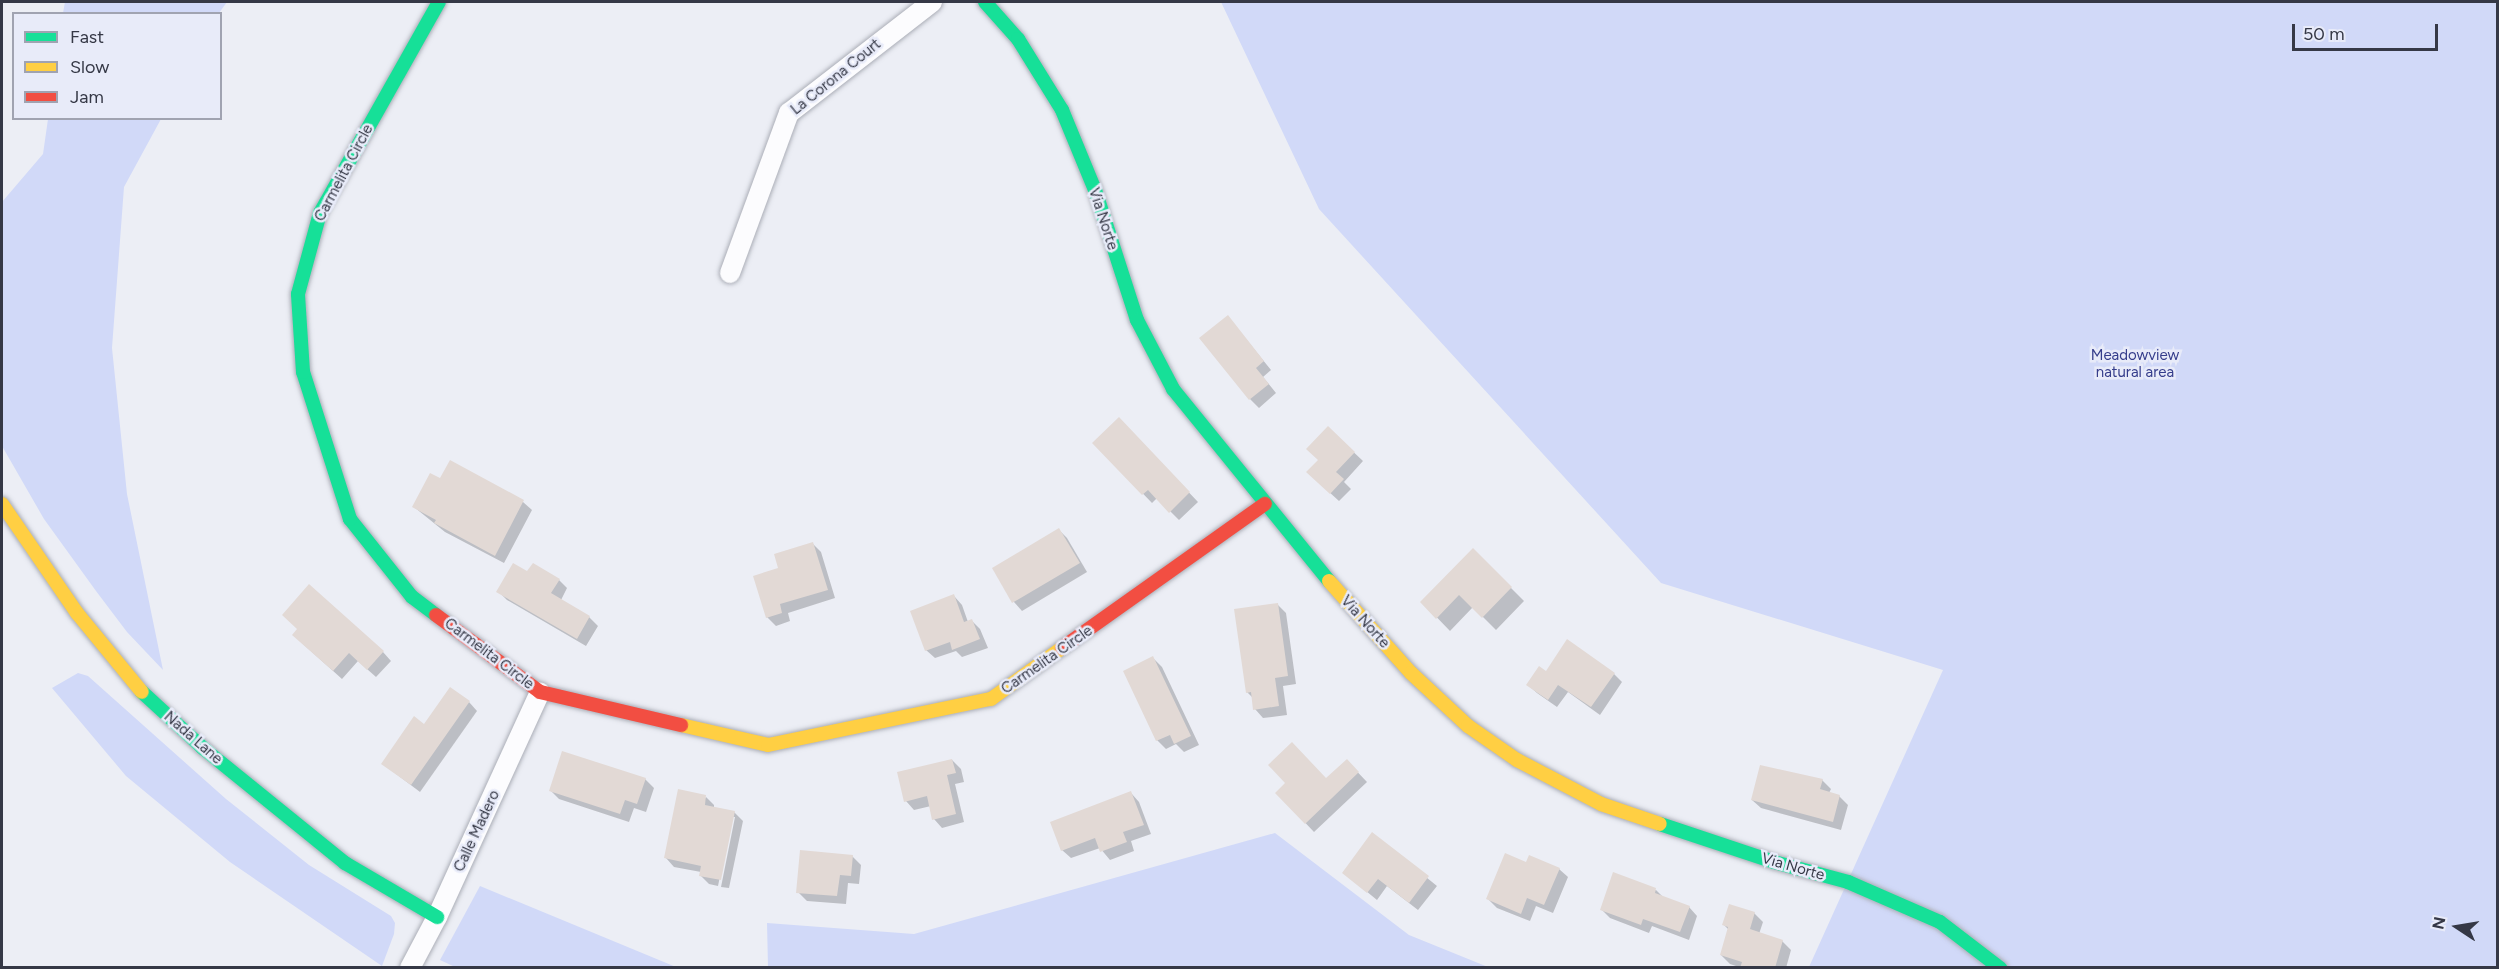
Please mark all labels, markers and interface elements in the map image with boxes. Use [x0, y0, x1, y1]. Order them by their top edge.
legend [12, 12, 222, 120]
scale bar [2295, 12, 2440, 50]
text: 50 m [2303, 23, 2345, 45]
text: Fast [70, 26, 104, 48]
street label: La Corona Court [787, 35, 885, 119]
text: Slow [70, 56, 109, 78]
text: Jam [70, 86, 104, 108]
street label: Carmelita Circle [311, 121, 377, 225]
street label: Via Norte [1084, 186, 1122, 252]
park label: Meadowview natural area [2091, 346, 2179, 381]
street label: Via Norte [1337, 592, 1393, 652]
street label: Carmelita Circle [441, 615, 537, 693]
street label: Carmelita Circle [998, 622, 1096, 698]
street label: Nada Lane [160, 708, 226, 768]
street label: Calle Madero [450, 787, 504, 875]
street label: Via Norte [1760, 849, 1826, 885]
north arrow [2427, 897, 2487, 957]
text: N [2428, 915, 2449, 931]

